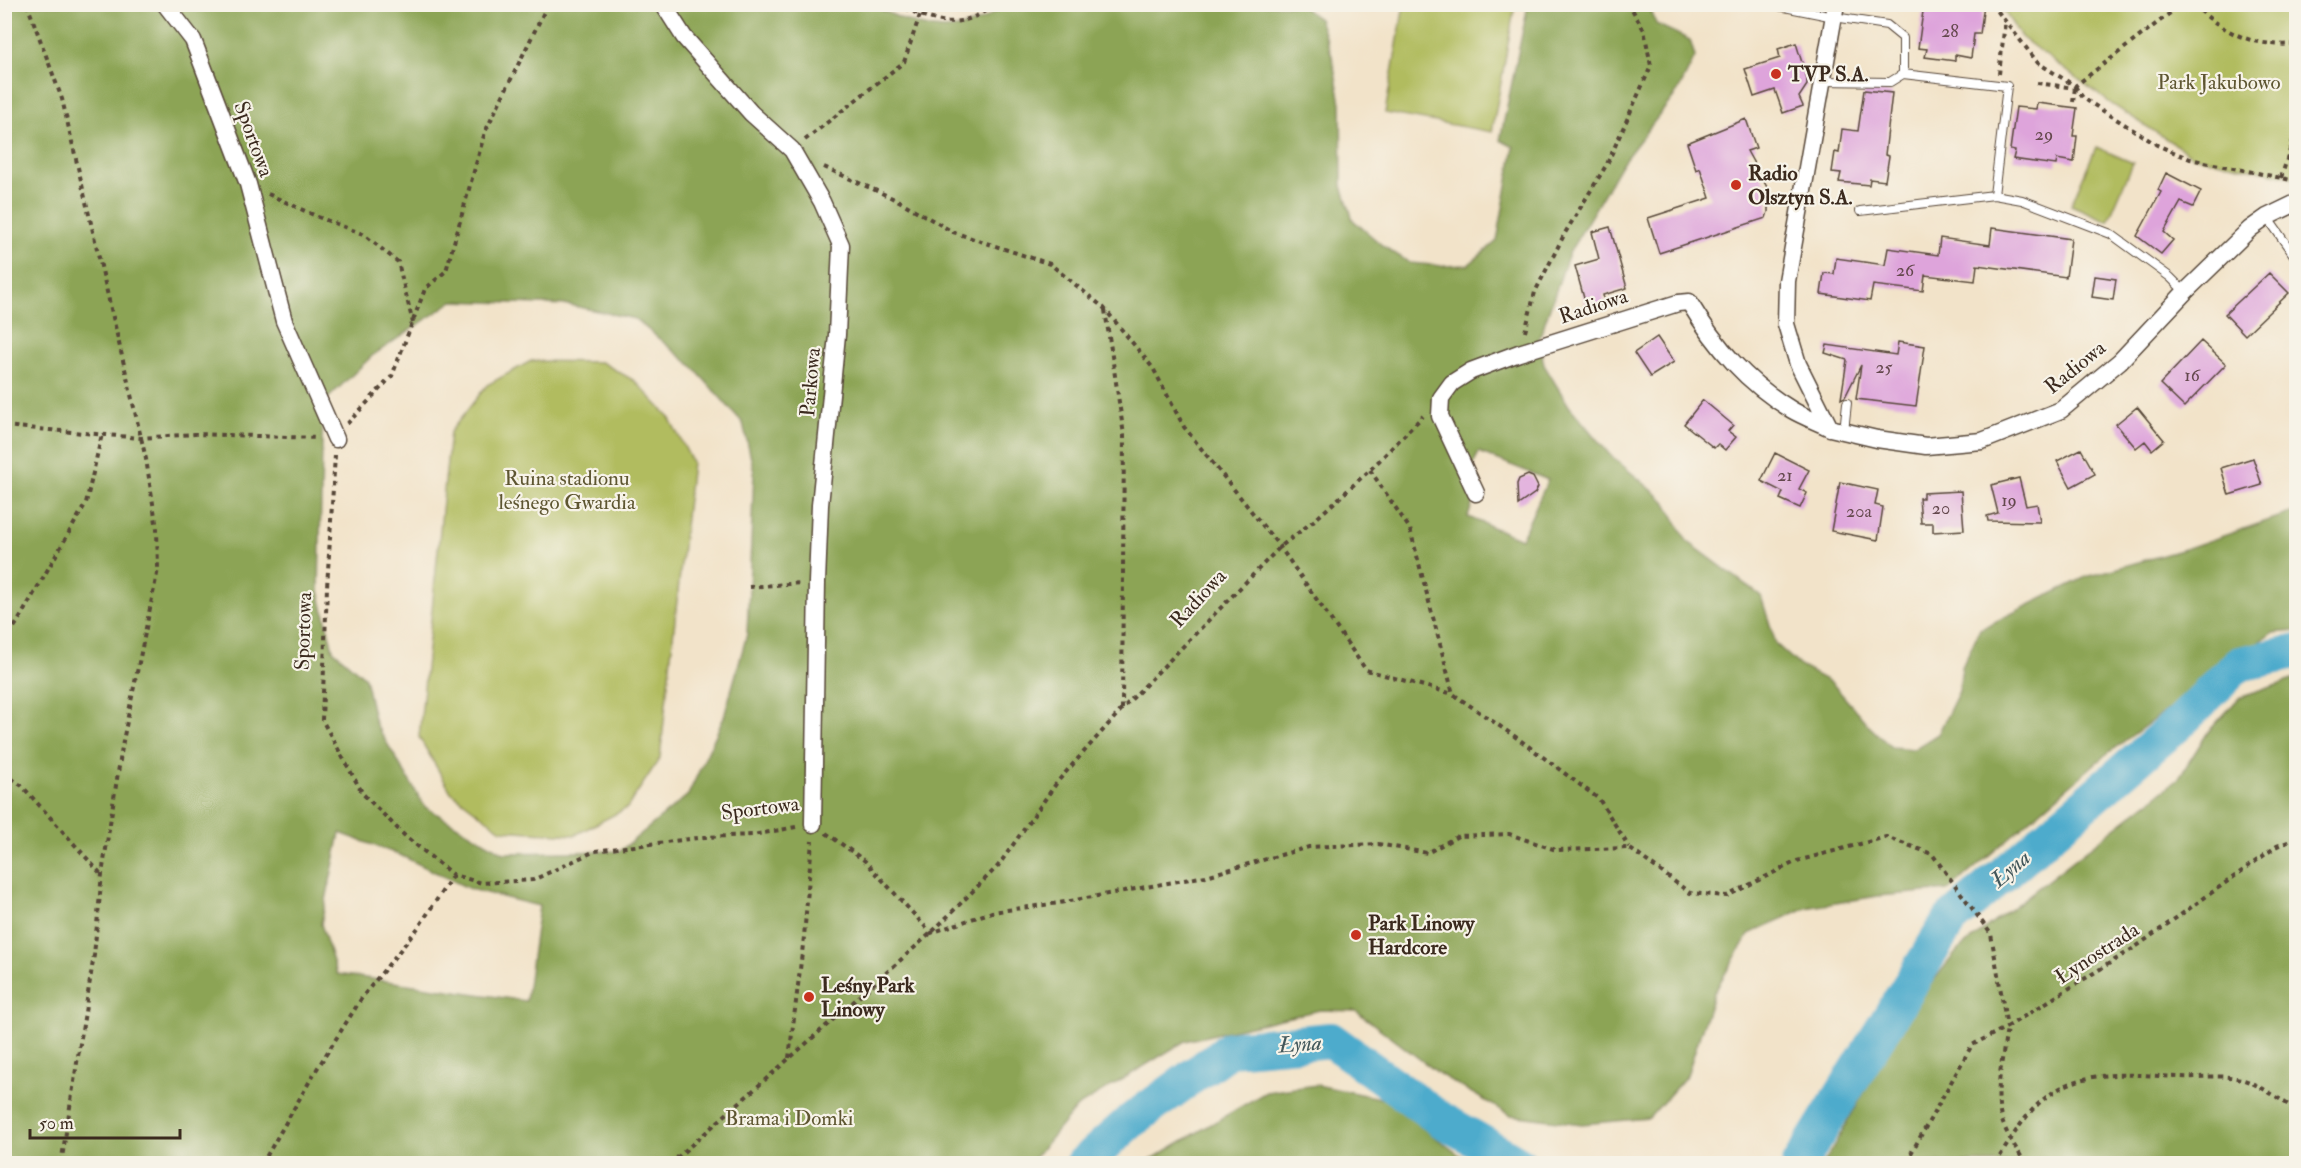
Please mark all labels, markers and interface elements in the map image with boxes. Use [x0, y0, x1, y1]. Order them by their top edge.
house number: 28 [1941, 20, 1959, 43]
place label: TVP S.A. [1787, 61, 1869, 88]
marker: TVP S.A. [1769, 67, 1783, 81]
park label: Park Jakubowo [2157, 69, 2281, 96]
street label: Sportowa [227, 98, 280, 181]
house number: 29 [2035, 123, 2053, 146]
place label: Radio Olsztyn S.A. [1748, 160, 1853, 211]
marker: Radio Olsztyn S.A. [1729, 178, 1743, 192]
house number: 26 [1896, 259, 1915, 282]
street label: Radiowa [1555, 283, 1631, 330]
street label: Radiowa [2039, 334, 2112, 400]
street label: Parkowa [794, 346, 827, 418]
house number: 25 [1876, 356, 1893, 379]
house number: 16 [2184, 364, 2201, 387]
house number: 21 [1777, 464, 1793, 487]
park label: Ruina stadionu leśnego Gwardia [498, 465, 636, 516]
house number: 19 [2001, 489, 2017, 512]
house number: 20 [1932, 497, 1950, 520]
house number: 20a [1846, 500, 1872, 523]
street label: Radiowa [1164, 563, 1233, 634]
street label: Sportowa [289, 591, 318, 671]
street label: Sportowa [719, 790, 801, 827]
water label: Łyna [1984, 844, 2036, 894]
place label: Park Linowy Hardcore [1368, 910, 1475, 961]
street label: Łynostrada [2050, 916, 2145, 991]
marker: Park Linowy Hardcore [1349, 928, 1363, 942]
place label: Leśny Park Linowy [821, 972, 916, 1023]
marker: Leśny Park Linowy [802, 990, 816, 1004]
water label: Łyna [1276, 1029, 1323, 1060]
scale bar [30, 1102, 180, 1140]
park label: Brama i Domki [725, 1105, 854, 1132]
text: 50 m [39, 1112, 74, 1135]

